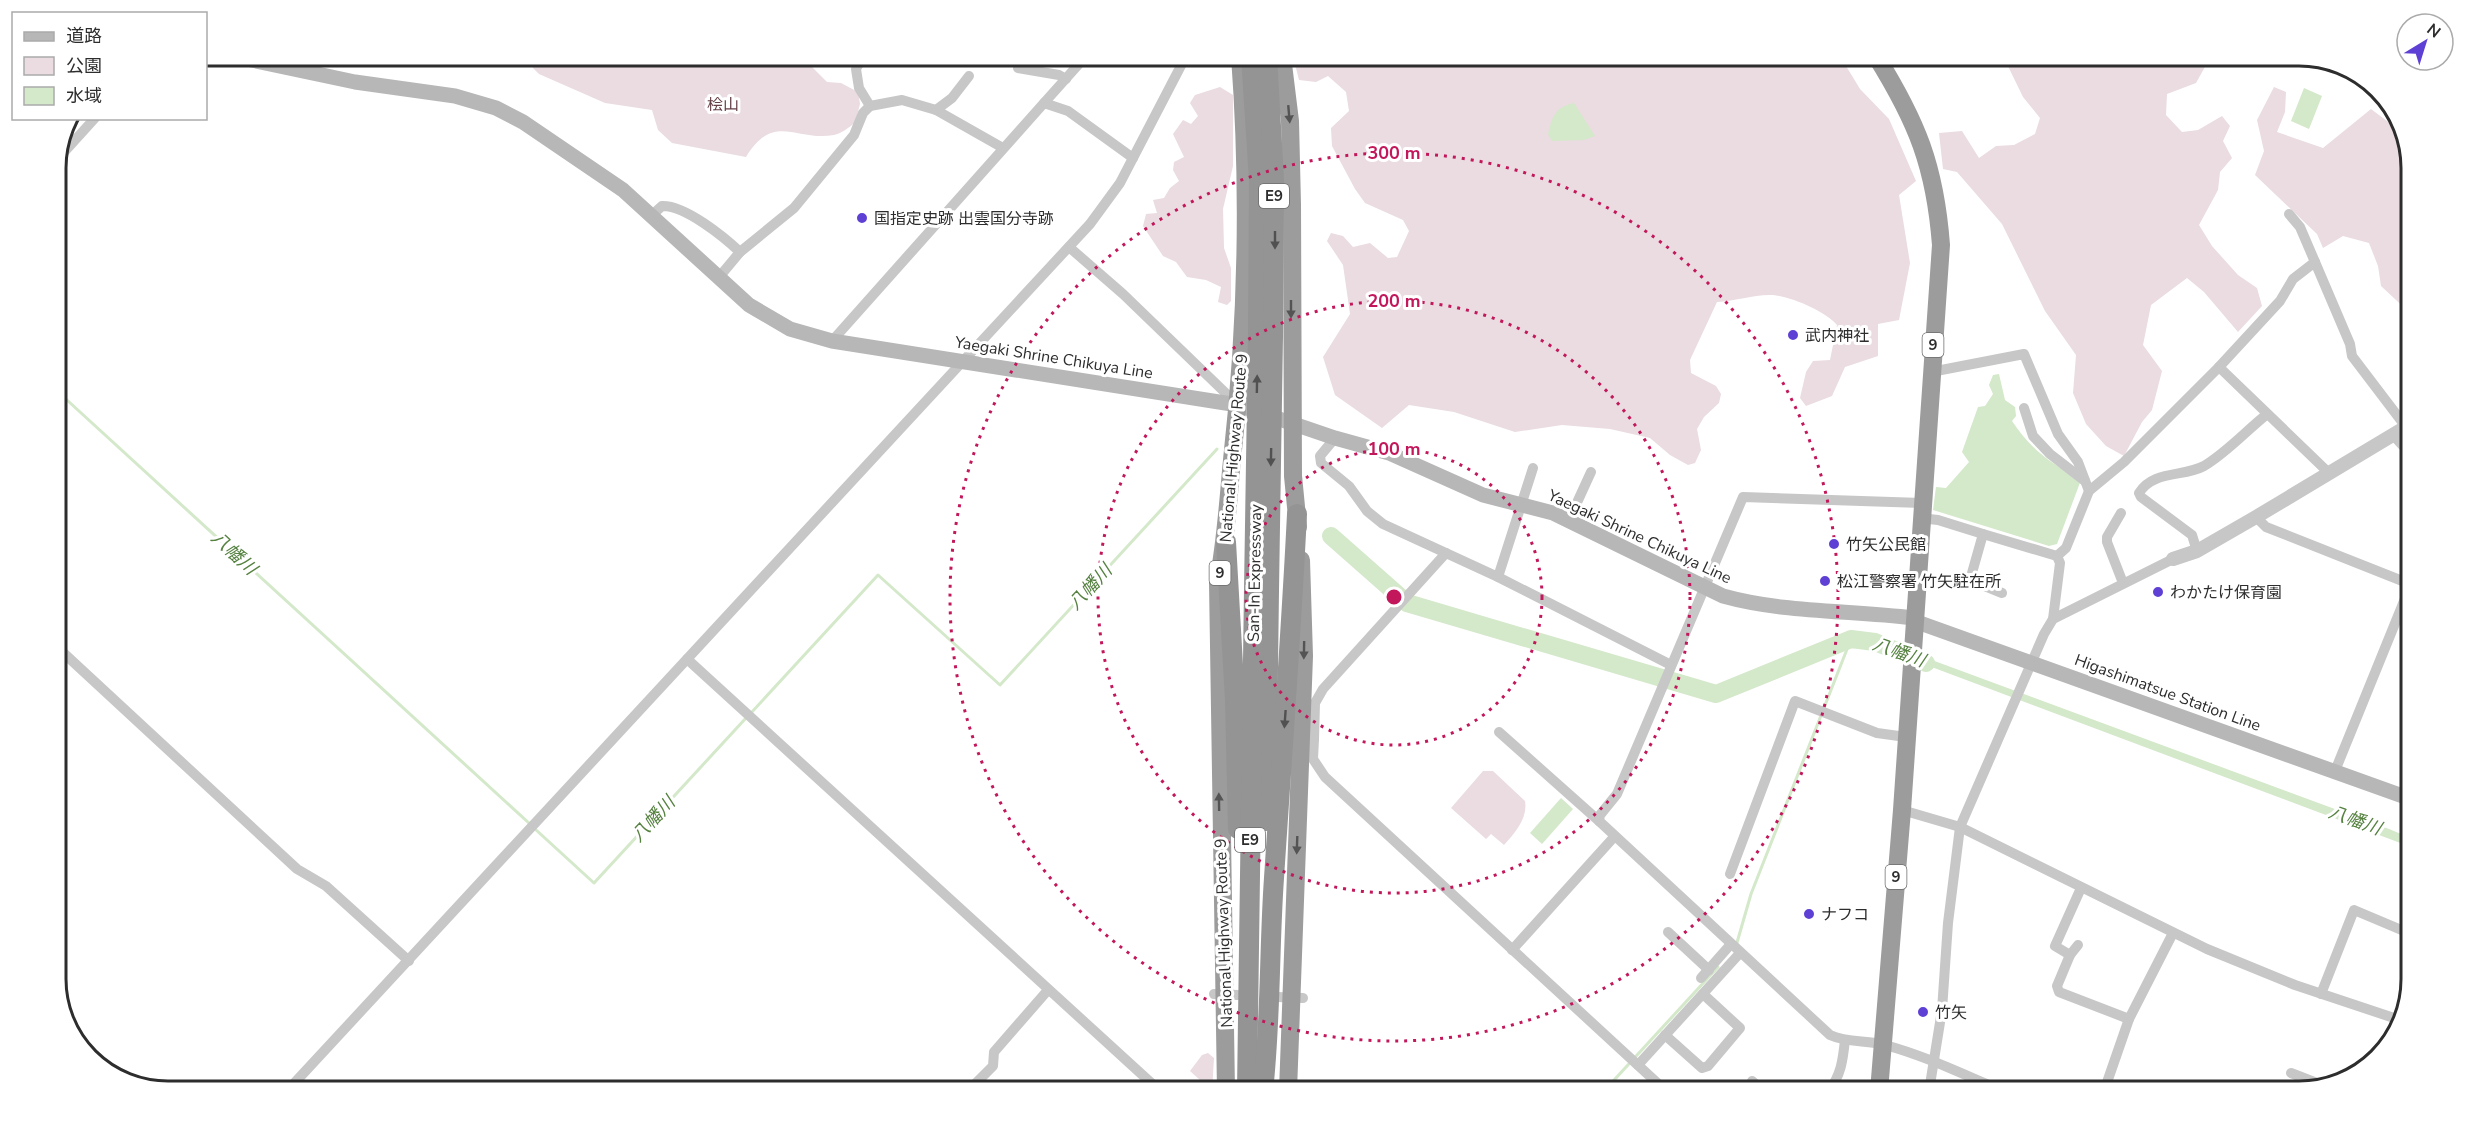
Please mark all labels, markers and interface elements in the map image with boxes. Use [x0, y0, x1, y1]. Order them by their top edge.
legend [12, 12, 207, 120]
north arrow [2395, 12, 2455, 72]
text: N [2422, 19, 2445, 43]
text: 道路 [66, 24, 102, 48]
text: 公園 [66, 54, 102, 78]
text: 水域 [66, 84, 102, 108]
park label: 桧山 [707, 94, 739, 116]
one-way arrow [1284, 104, 1294, 123]
text: 300 m [1367, 141, 1421, 165]
road number: E9 [1259, 184, 1289, 208]
place label: 国指定史跡 出雲国分寺跡 [874, 208, 1054, 230]
marker: 国指定史跡 出雲国分寺跡 [855, 211, 869, 225]
one-way arrow [1270, 230, 1279, 249]
text: 200 m [1367, 289, 1421, 313]
one-way arrow [1286, 299, 1296, 318]
place label: 武内神社 [1805, 325, 1869, 347]
marker: 武内神社 [1786, 328, 1800, 342]
street label: Yaegaki Shrine Chikuya Line [952, 331, 1154, 385]
road number: 9 [1922, 333, 1944, 357]
street label: National Highway Route 9 [1215, 353, 1253, 543]
one-way arrow [1253, 374, 1262, 393]
text: 100 m [1367, 437, 1421, 461]
one-way arrow [1266, 448, 1276, 467]
street label: Yaegaki Shrine Chikuya Line [1543, 484, 1735, 589]
street label: San-In Expressway [1243, 503, 1267, 642]
water label: 八幡川 [206, 526, 263, 582]
place label: 竹矢公民館 [1846, 534, 1926, 556]
marker: 竹矢公民館 [1827, 537, 1841, 551]
water label: 八幡川 [1063, 558, 1119, 615]
road number: 9 [1210, 561, 1230, 585]
place label: 松江警察署 竹矢駐在所 [1837, 571, 2001, 593]
marker: 松江警察署 竹矢駐在所 [1818, 574, 1832, 588]
place label: わかたけ保育園 [2170, 582, 2282, 604]
marker: わかたけ保育園 [2151, 585, 2165, 599]
centre of rings [1384, 587, 1404, 607]
water label: 八幡川 [1870, 631, 1930, 673]
one-way arrow [1299, 640, 1309, 659]
street label: Higashimatsue Station Line [2072, 649, 2264, 737]
one-way arrow [1281, 709, 1290, 728]
water label: 八幡川 [626, 790, 682, 847]
one-way arrow [1214, 793, 1224, 812]
water label: 八幡川 [2326, 799, 2386, 841]
road number: E9 [1235, 828, 1265, 852]
one-way arrow [1293, 835, 1302, 854]
street label: National Highway Route 9 [1210, 838, 1238, 1028]
road number: 9 [1886, 865, 1906, 889]
place label: ナフコ [1821, 904, 1869, 926]
marker: ナフコ [1802, 907, 1816, 921]
place label: 竹矢 [1935, 1002, 1967, 1024]
marker: 竹矢 [1916, 1005, 1930, 1019]

